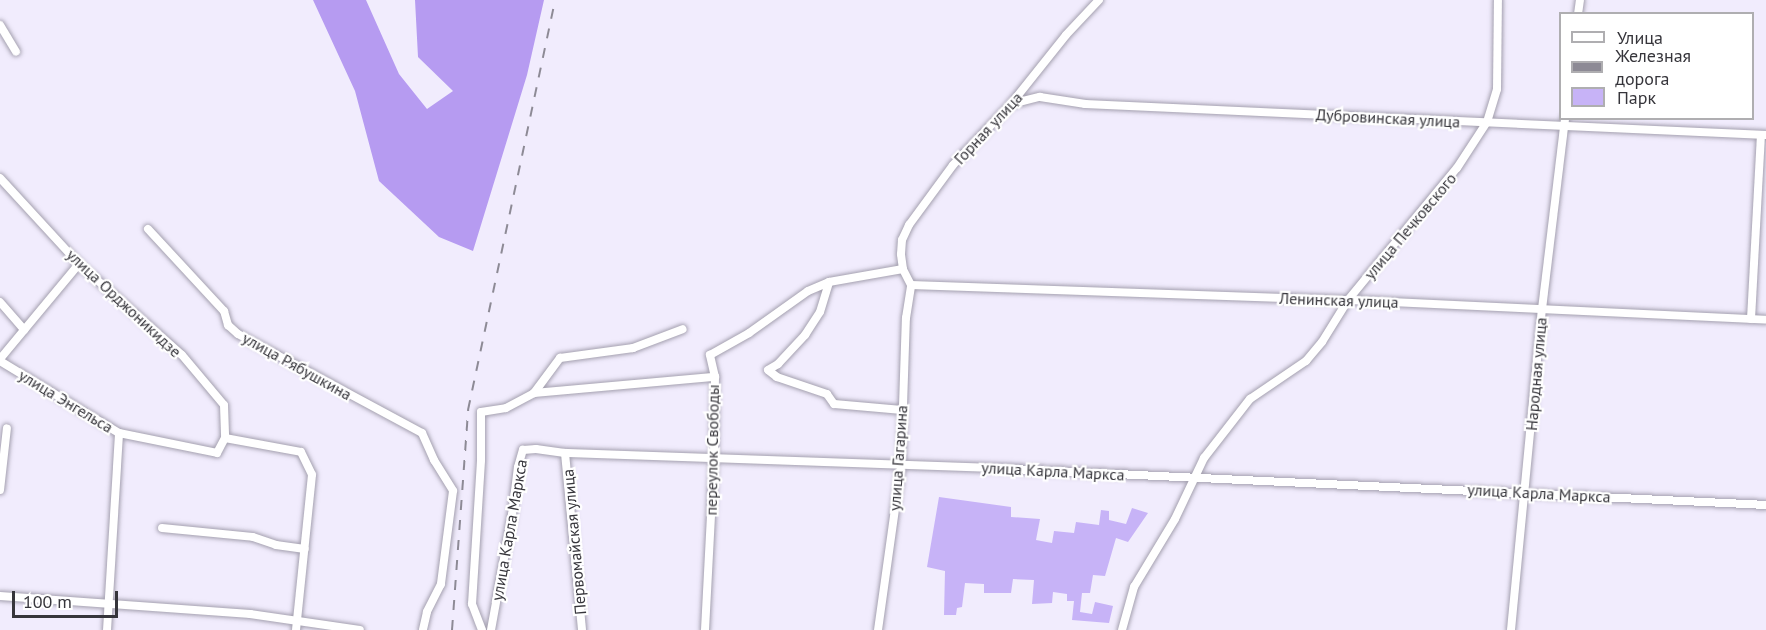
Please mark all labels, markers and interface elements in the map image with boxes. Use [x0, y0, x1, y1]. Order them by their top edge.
legend [1559, 12, 1754, 120]
text: Улица [1617, 26, 1663, 49]
text: Железная дорога [1615, 44, 1691, 90]
text: Парк [1617, 86, 1656, 109]
street label: Горная улица [950, 88, 1026, 168]
street label: Дубровинская улица [1315, 105, 1461, 131]
street label: улица Печковского [1360, 169, 1460, 283]
street label: улица Орджоникидзе [63, 245, 185, 361]
street label: Ленинская улица [1279, 288, 1399, 312]
street label: Народная улица [1521, 317, 1551, 431]
street label: улица Рябушкина [239, 328, 355, 404]
street label: улица Энгельса [15, 365, 117, 437]
street label: переулок Свободы [701, 384, 723, 516]
street label: улица Гагарина [885, 404, 911, 512]
street label: улица Карла Маркса [487, 458, 531, 602]
street label: улица Карла Маркса [981, 458, 1125, 484]
street label: Первомайская улица [558, 468, 590, 616]
street label: улица Карла Маркса [1467, 480, 1611, 506]
scale bar [15, 579, 122, 617]
text: 100 m [23, 590, 72, 613]

